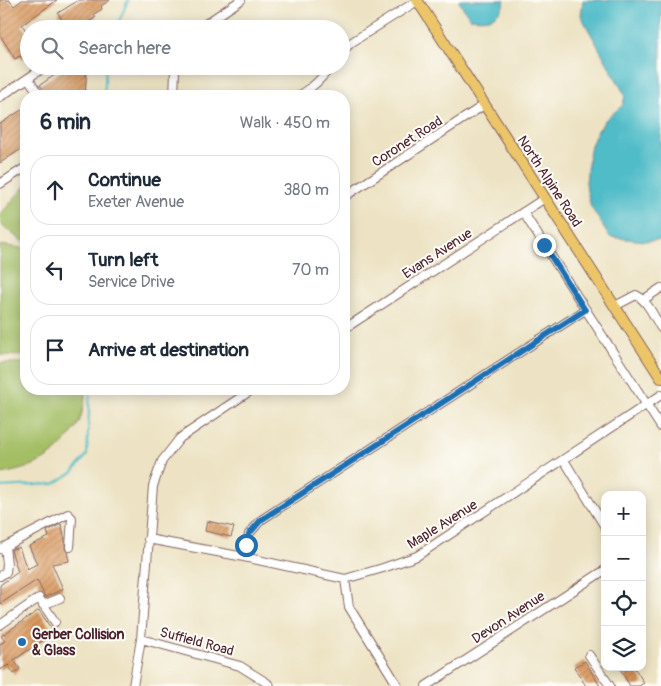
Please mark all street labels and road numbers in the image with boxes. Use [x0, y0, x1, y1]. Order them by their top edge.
street label: Coronet Road [369, 112, 446, 171]
street label: North Alpine Road [514, 132, 586, 230]
street label: Evans Avenue [399, 225, 475, 282]
street label: Maple Avenue [404, 496, 481, 553]
street label: Devon Avenue [469, 588, 548, 647]
street label: Suffield Road [158, 623, 236, 660]

